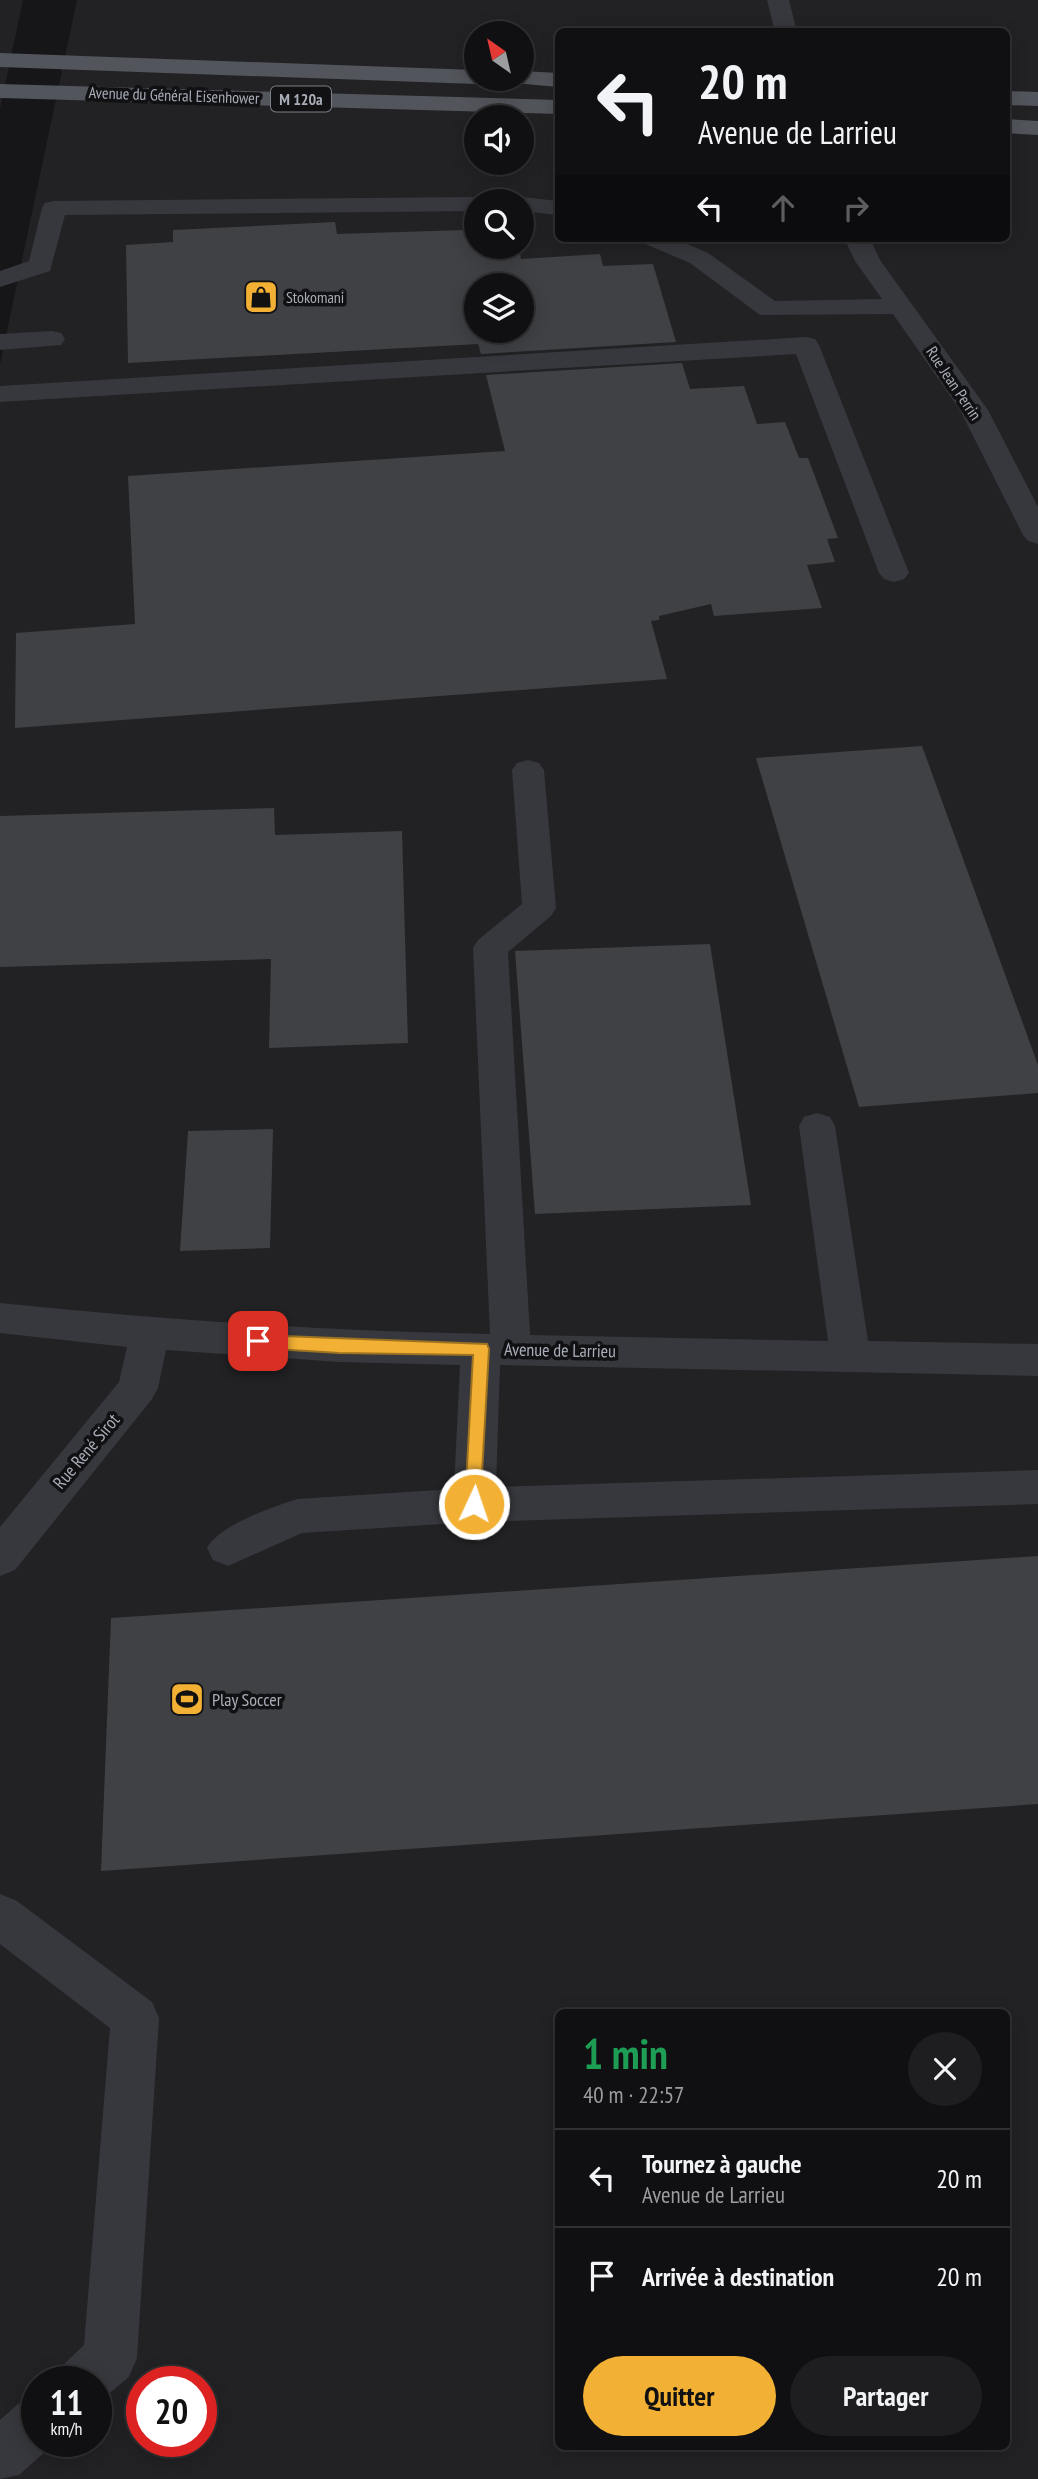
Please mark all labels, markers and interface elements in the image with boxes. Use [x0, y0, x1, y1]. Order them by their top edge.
north arrow [464, 21, 534, 91]
map controls [464, 21, 534, 343]
text: 20 m [698, 49, 787, 113]
icon: left [583, 56, 674, 147]
street label: Avenue du Général Eisenhower [88, 82, 260, 108]
road number: M 120a [271, 86, 331, 111]
button: sound [464, 105, 534, 175]
text: Avenue de Larrieu [698, 111, 897, 153]
button: search [464, 189, 534, 259]
icon: left [691, 189, 729, 227]
icon: ahead [764, 189, 802, 227]
icon: right [837, 189, 875, 227]
button: layers [464, 273, 534, 343]
shop icon: Stokomani [242, 278, 280, 316]
place label: Stokomani [286, 287, 344, 307]
street label: Rue Jean Perrin [922, 342, 986, 424]
pin [228, 1311, 288, 1371]
icon: arrive [239, 1322, 277, 1360]
street label: Avenue de Larrieu [504, 1338, 616, 1362]
street label: Rue René Sirot [48, 1409, 124, 1493]
position arrow [437, 1467, 511, 1541]
sports icon: Play Soccer [168, 1680, 206, 1718]
place label: Play Soccer [212, 1688, 282, 1711]
text: 1 min [583, 2026, 668, 2081]
button: close [908, 2032, 982, 2106]
text: 40 m · 22:57 [583, 2080, 684, 2109]
text: Tournez à gauche [642, 2147, 802, 2180]
icon: left [583, 2159, 621, 2197]
text: 20 m [936, 2162, 982, 2195]
text: Avenue de Larrieu [642, 2180, 785, 2209]
icon: arrive [583, 2257, 621, 2295]
text: Arrivée à destination [642, 2260, 834, 2293]
text: 20 m [936, 2260, 982, 2293]
button: Quitter [583, 2356, 776, 2436]
button: Partager [790, 2356, 982, 2436]
speed limit sign: 20 [126, 2366, 217, 2457]
text: 11 [50, 2379, 83, 2425]
text: km/h [51, 2417, 82, 2440]

